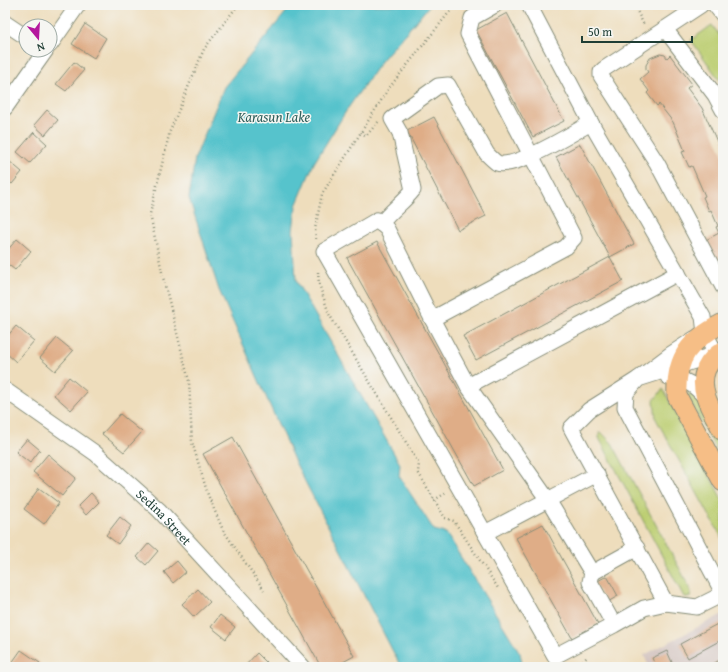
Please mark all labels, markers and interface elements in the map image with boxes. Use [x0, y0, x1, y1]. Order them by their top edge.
north arrow [18, 18, 58, 58]
scale bar [582, 18, 692, 44]
text: 50 m [588, 23, 612, 40]
text: N [35, 39, 47, 56]
water label: Karasun Lake [237, 107, 311, 127]
street label: Sedina Street [132, 484, 196, 550]

